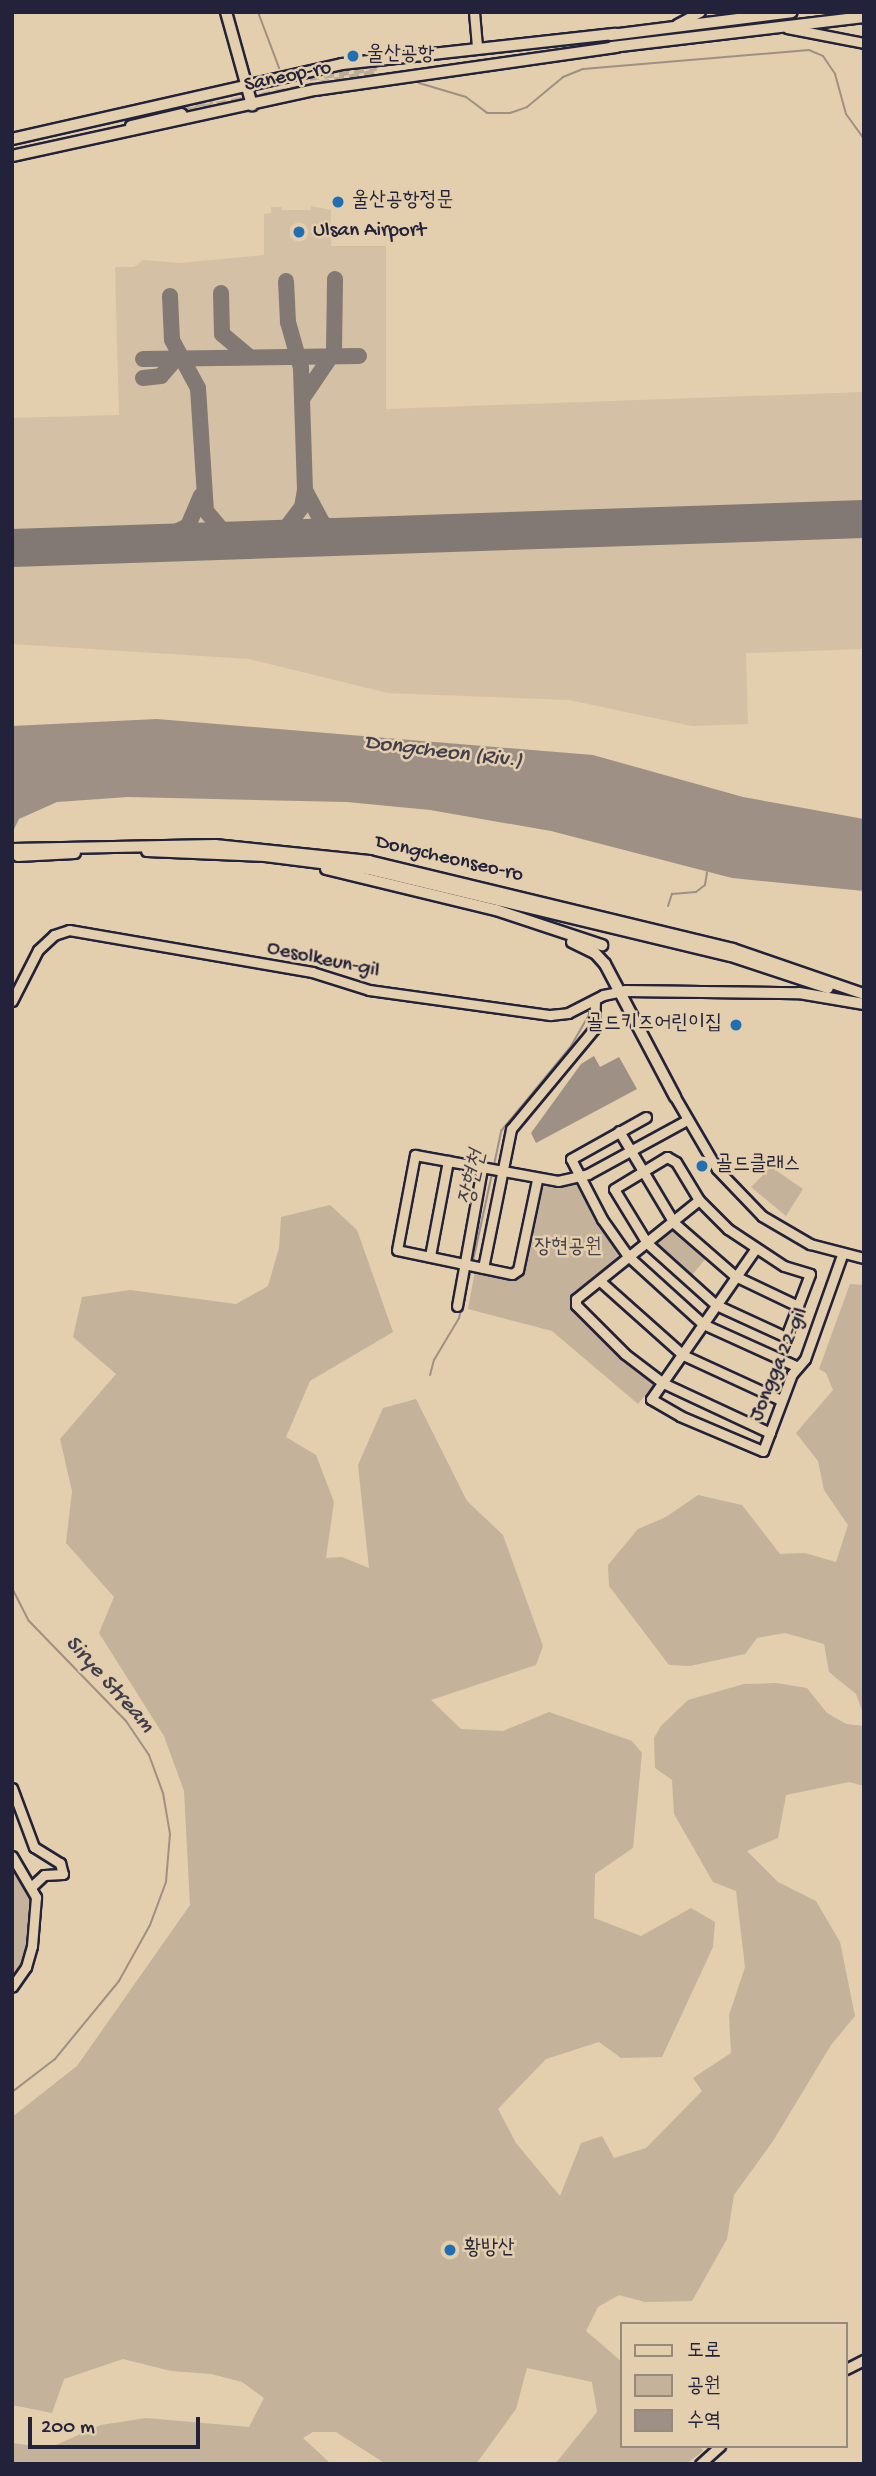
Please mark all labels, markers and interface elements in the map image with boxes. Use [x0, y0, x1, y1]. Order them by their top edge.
place label: 울산공항 [367, 43, 435, 69]
marker: 울산공항 [345, 48, 361, 64]
street label: Saneop-ro [242, 56, 334, 100]
place label: 울산공항정문 [352, 189, 453, 215]
marker: 울산공항정문 [330, 194, 346, 210]
place label: Ulsan Airport [313, 219, 426, 245]
marker: Ulsan Airport [291, 224, 307, 240]
water label: Dongcheon (Riv.) [363, 730, 523, 776]
street label: Dongcheonseo-ro [373, 831, 525, 889]
street label: Oesolkeun-gil [264, 937, 382, 985]
place label: 골드키즈어린이집 [587, 1012, 722, 1038]
marker: 골드키즈어린이집 [728, 1017, 744, 1033]
water label: 장현천 [454, 1148, 494, 1208]
place label: 골드클래스 [716, 1153, 800, 1179]
marker: 골드클래스 [694, 1158, 710, 1174]
park label: 장현공원 [534, 1236, 602, 1262]
street label: Jongga 22-gil [745, 1304, 815, 1426]
water label: Sirye Stream [58, 1631, 160, 1739]
place label: 황방산 [464, 2237, 515, 2263]
marker: 황방산 [442, 2242, 458, 2258]
legend [620, 2322, 848, 2448]
text: 도로 [687, 2340, 721, 2365]
text: 공원 [687, 2375, 721, 2400]
scale bar [32, 2402, 203, 2446]
text: 수역 [687, 2410, 721, 2435]
text: 200 m [41, 2416, 95, 2441]

